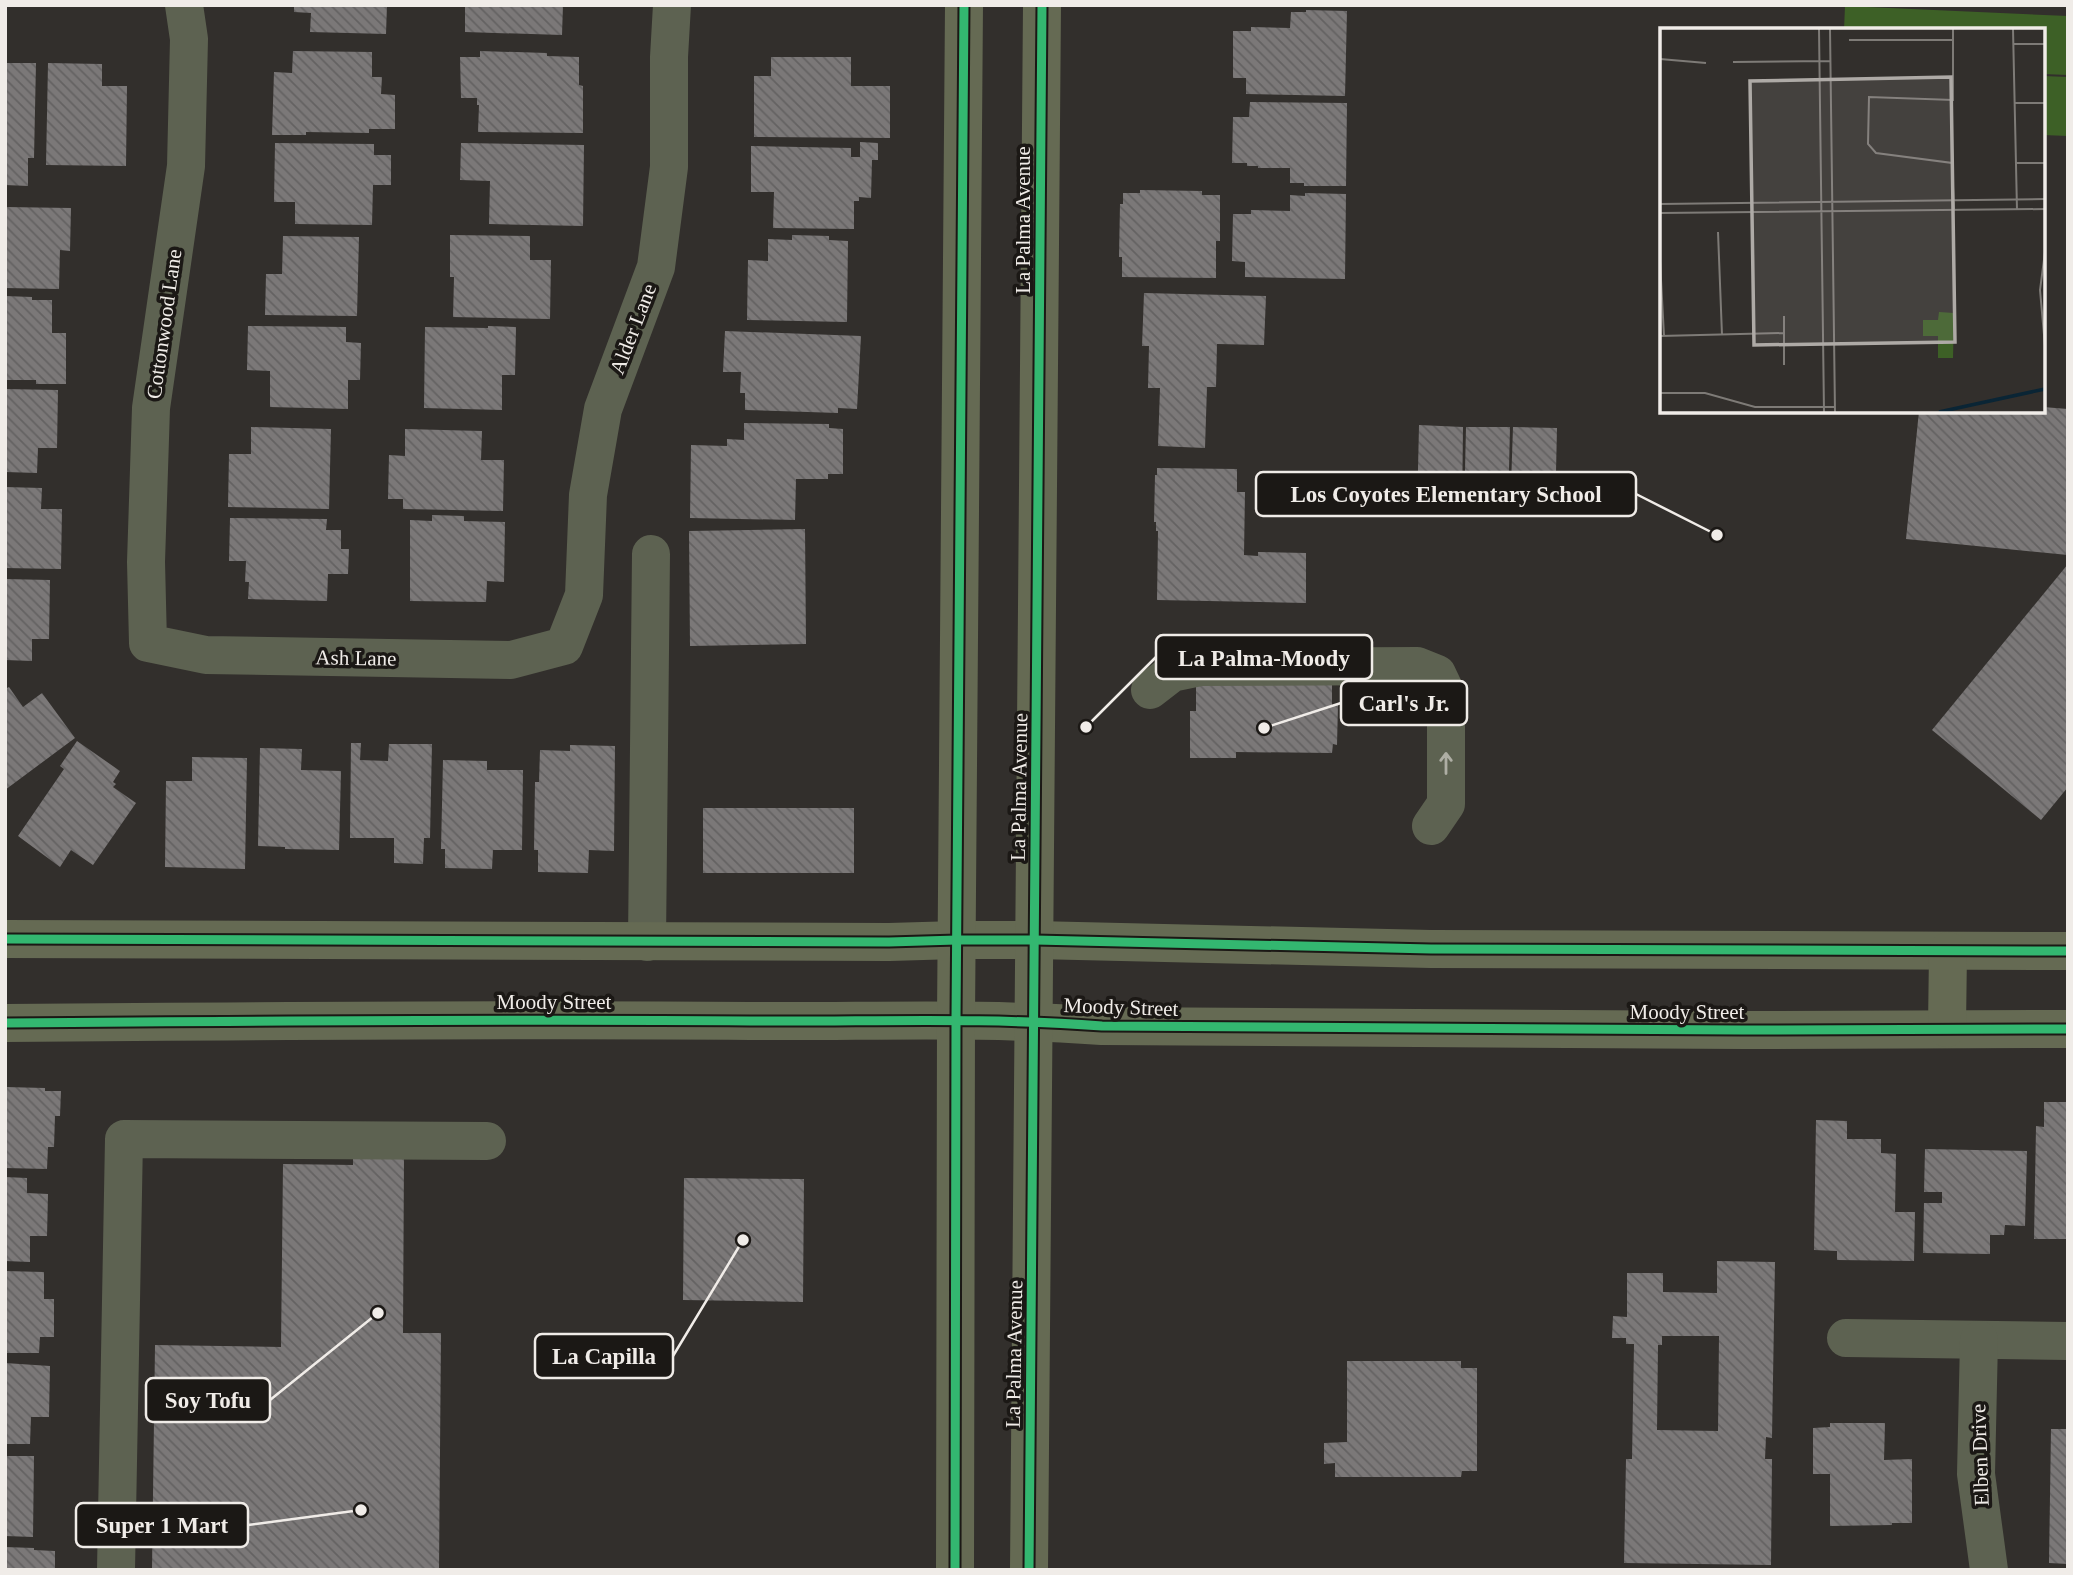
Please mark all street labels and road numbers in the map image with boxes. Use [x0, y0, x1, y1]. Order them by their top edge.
street label: La Palma Avenue [1011, 146, 1035, 294]
street label: Cottonwood Lane [142, 248, 186, 400]
street label: Alder Lane [605, 280, 661, 378]
street label: Ash Lane [315, 645, 397, 671]
street label: La Palma Avenue [1006, 713, 1032, 861]
street label: Moody Street [497, 990, 612, 1014]
street label: Moody Street [1063, 993, 1179, 1021]
street label: Moody Street [1630, 1000, 1745, 1024]
street label: La Palma Avenue [1001, 1280, 1027, 1428]
street label: Elben Drive [1966, 1404, 1994, 1506]

